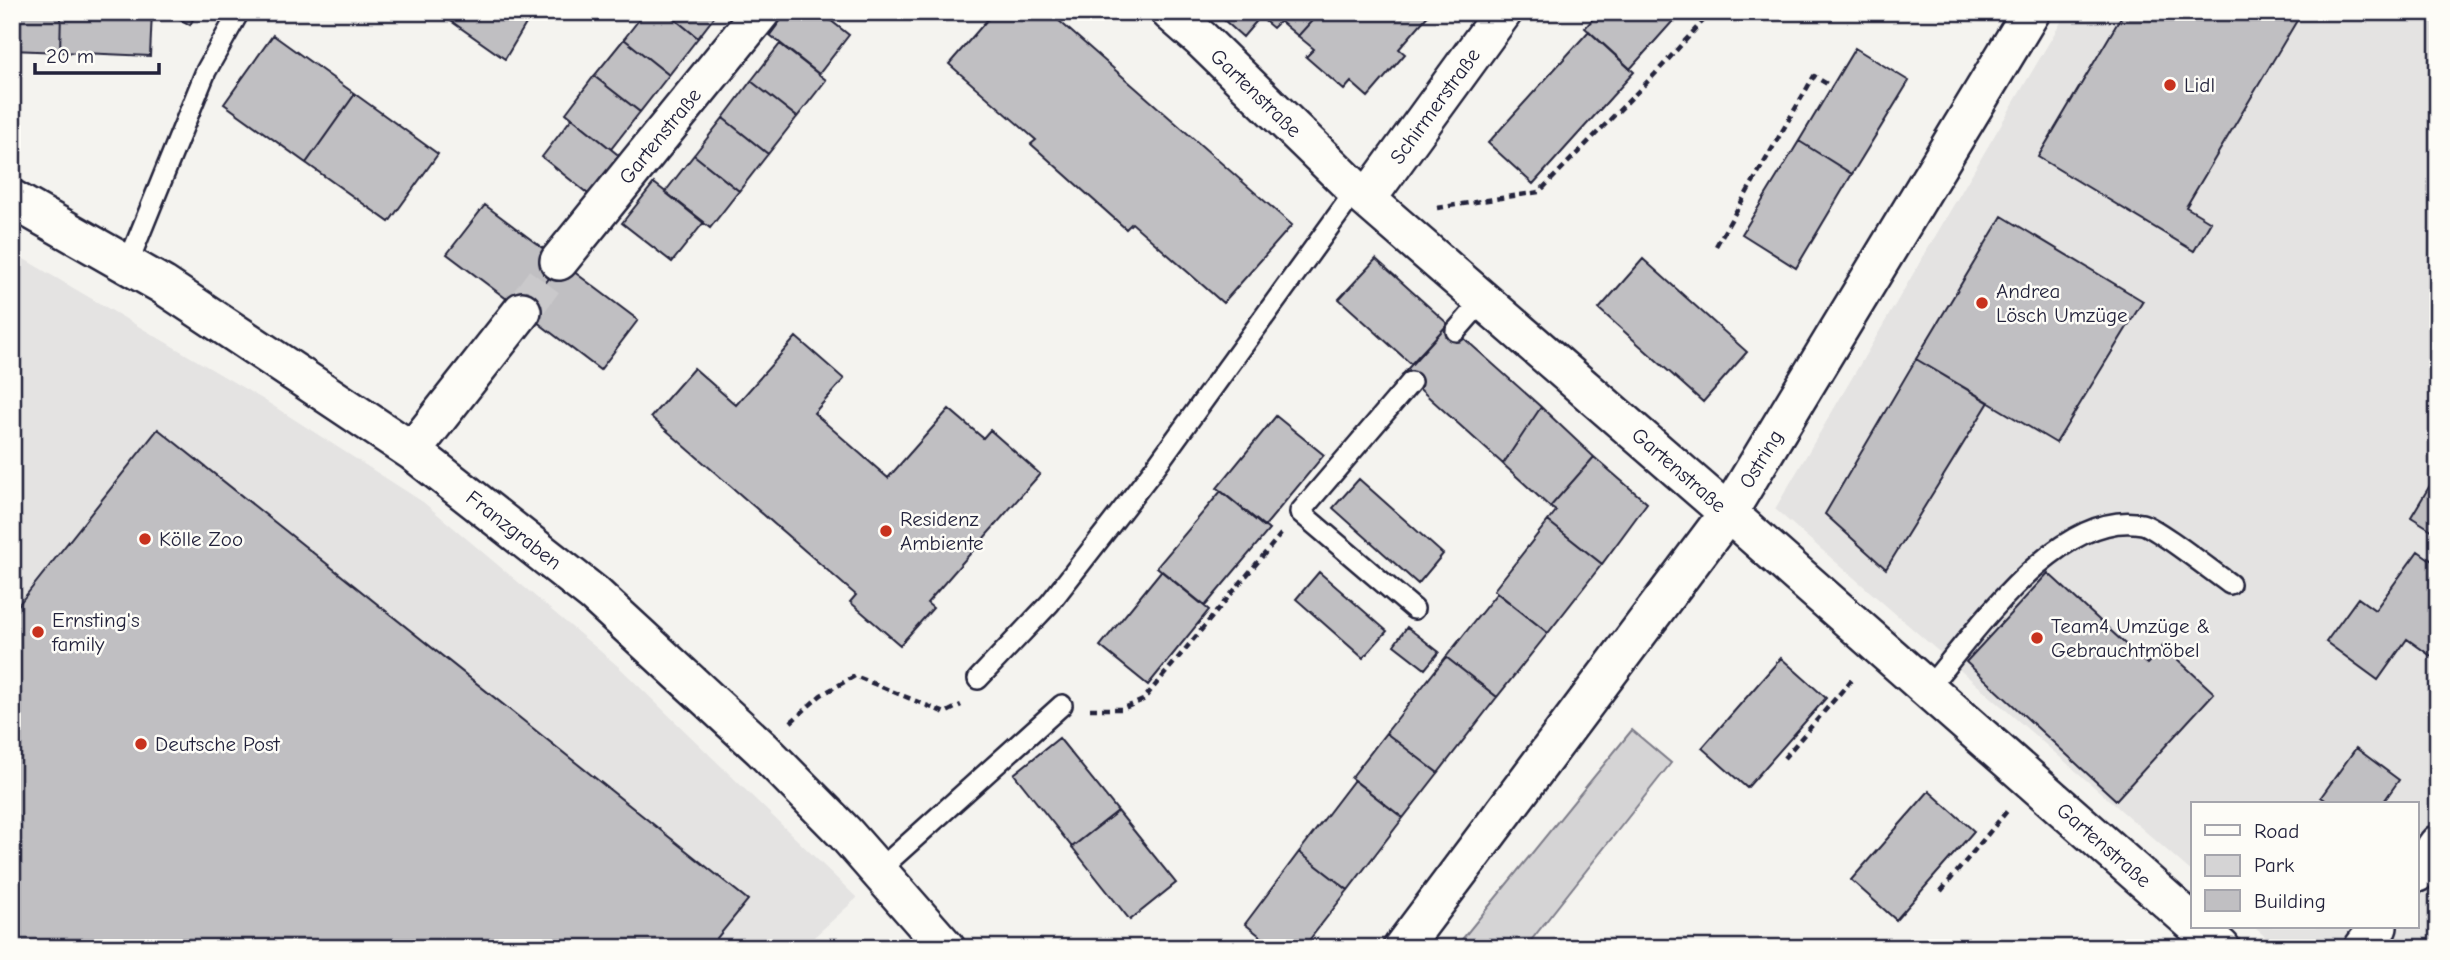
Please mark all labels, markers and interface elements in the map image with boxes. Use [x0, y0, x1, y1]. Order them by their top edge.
scale bar [35, 32, 159, 76]
street label: Schirmerstraße [1385, 43, 1485, 169]
text: 20 m [46, 44, 94, 68]
street label: Gartenstraße [1206, 44, 1306, 142]
place label: Lidl [2184, 73, 2215, 97]
marker: Lidl [2162, 77, 2178, 93]
street label: Gartenstraße [614, 83, 706, 189]
place label: Andrea Lösch Umzüge [1996, 279, 2128, 327]
marker: Andrea Lösch Umzüge [1974, 295, 1990, 311]
street label: Gartenstraße [1627, 423, 1731, 517]
street label: Ostring [1734, 425, 1788, 493]
street label: Franzgraben [462, 485, 566, 575]
place label: Residenz Ambiente [900, 507, 984, 555]
marker: Residenz Ambiente [878, 523, 894, 539]
place label: Kölle Zoo [159, 527, 243, 551]
marker: Kölle Zoo [137, 531, 153, 547]
place label: Ernsting's family [51, 608, 140, 656]
place label: Team4 Umzüge & Gebrauchtmöbel [2051, 614, 2210, 662]
marker: Ernsting's family [30, 624, 46, 640]
marker: Team4 Umzüge & Gebrauchtmöbel [2029, 630, 2045, 646]
place label: Deutsche Post [155, 732, 281, 756]
marker: Deutsche Post [133, 736, 149, 752]
street label: Gartenstraße [2052, 798, 2156, 892]
legend [2191, 802, 2418, 928]
text: Road [2254, 819, 2299, 843]
text: Park [2254, 853, 2294, 877]
text: Building [2254, 889, 2326, 913]

